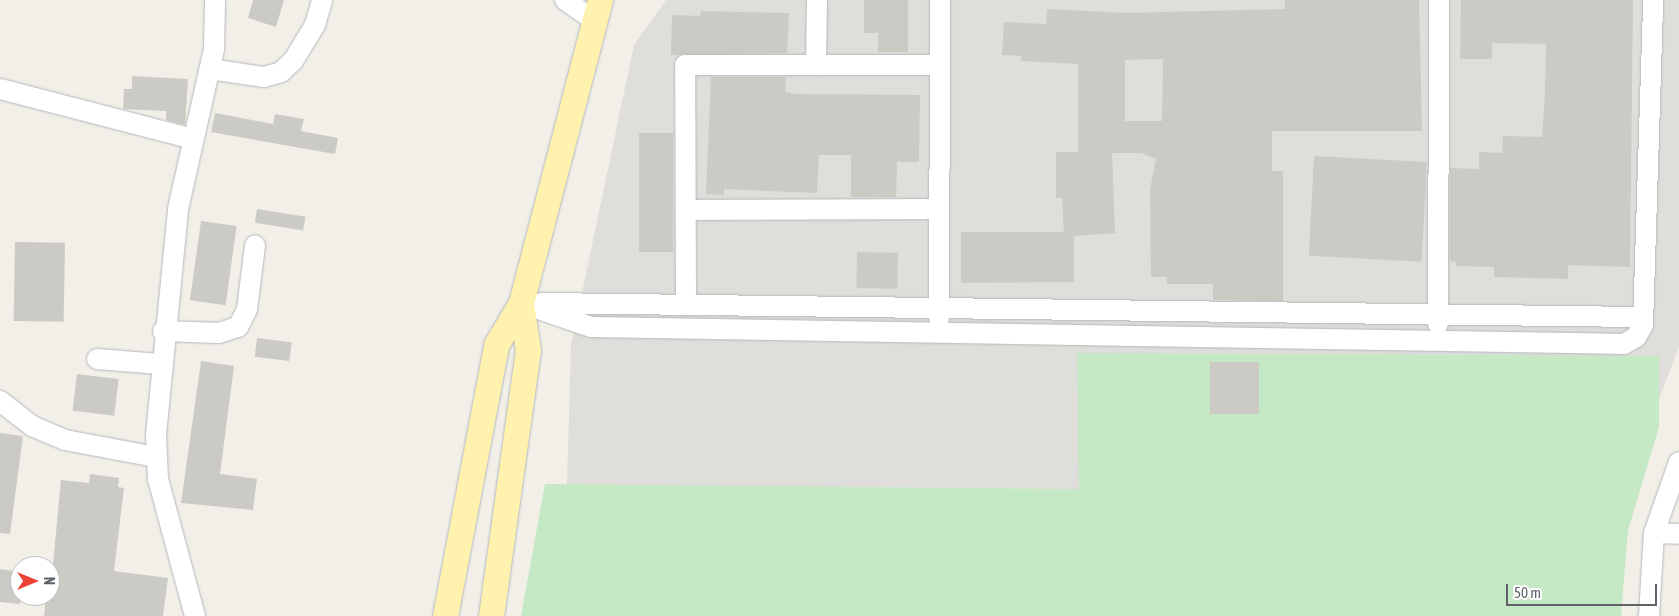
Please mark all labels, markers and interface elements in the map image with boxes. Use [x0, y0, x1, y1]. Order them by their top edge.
north arrow [10, 556, 60, 606]
scale bar [1509, 574, 1660, 606]
text: N [41, 577, 57, 585]
text: 50 m [1514, 584, 1541, 601]

